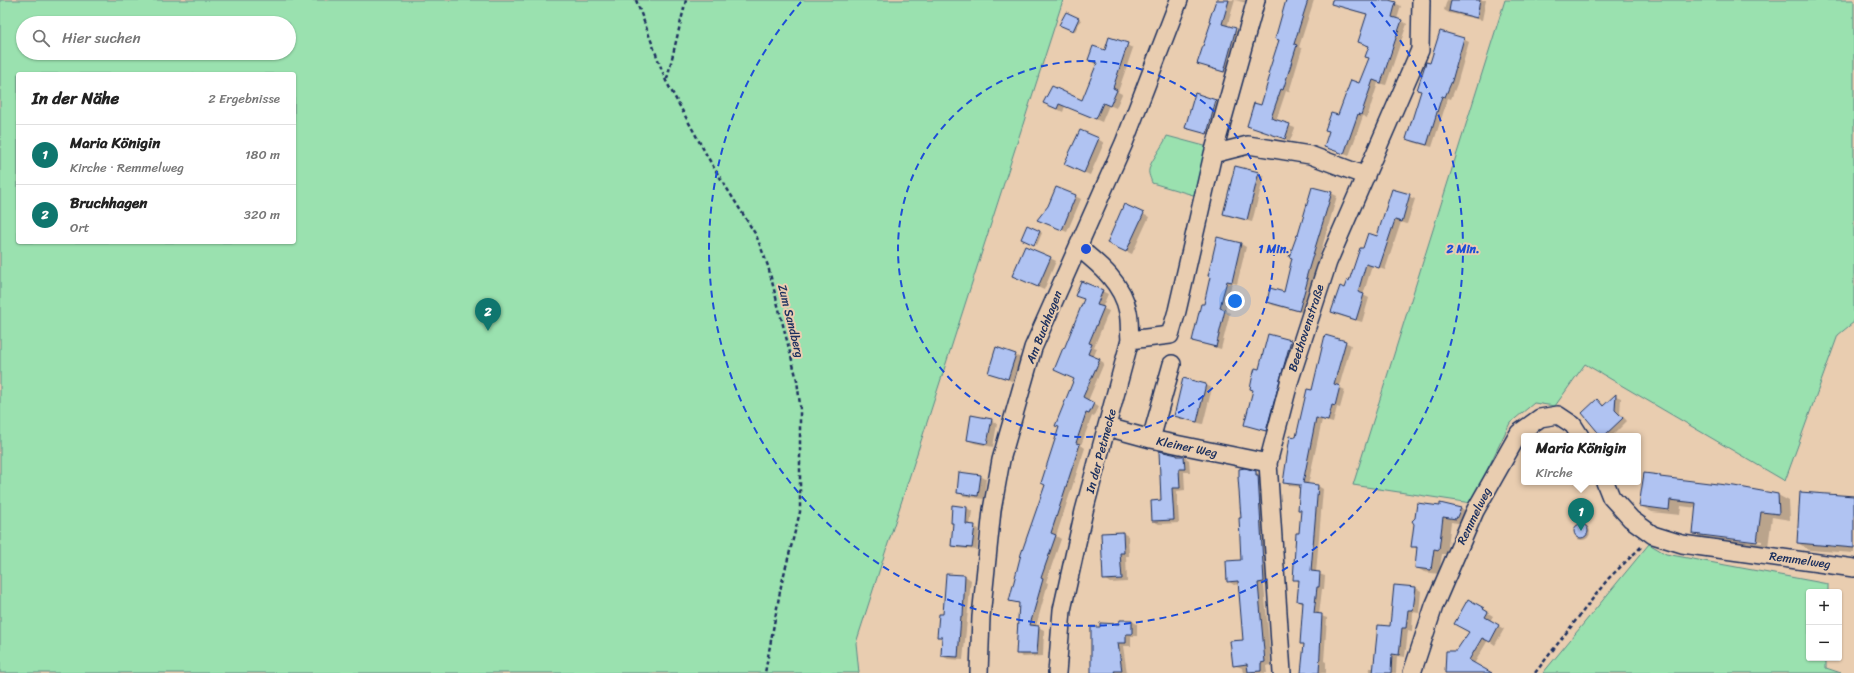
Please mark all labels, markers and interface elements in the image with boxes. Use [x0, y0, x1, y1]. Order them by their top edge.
search box [16, 16, 296, 60]
text: Hier suchen [62, 25, 141, 51]
icon: search [30, 27, 52, 49]
text: In der Nähe [32, 83, 119, 113]
text: 2 Ergebnisse [208, 87, 280, 110]
text: Maria Königin [70, 130, 160, 156]
text: 1 [42, 143, 48, 166]
text: 180 m [245, 143, 280, 166]
text: Kirche · Remmelweg [70, 156, 184, 179]
text: Bruchhagen [70, 190, 147, 216]
text: 2 [41, 203, 49, 226]
text: 320 m [244, 203, 280, 226]
text: Ort [70, 216, 89, 239]
text: 1 Min. [1258, 238, 1290, 260]
text: 2 Min. [1445, 238, 1480, 260]
centre of rings [1079, 242, 1093, 256]
street label: Beethovenstraße [1281, 281, 1331, 375]
street label: Zum Sandberg [771, 282, 811, 360]
street label: Am Buchhagen [1019, 287, 1069, 368]
your location [1225, 291, 1245, 311]
pin: 2 [475, 298, 501, 331]
street label: In der Petmecke [1079, 406, 1123, 497]
street label: Kleiner Weg [1154, 430, 1220, 464]
popup [1521, 433, 1641, 485]
text: Maria Königin [1536, 435, 1626, 461]
text: Kirche [1536, 461, 1573, 484]
street label: Remmelweg [1451, 483, 1497, 549]
pin: 1 [1568, 498, 1594, 531]
street label: Remmelweg [1768, 545, 1832, 575]
map controls [1806, 589, 1842, 661]
button: + [1806, 589, 1842, 625]
button: − [1806, 625, 1842, 661]

